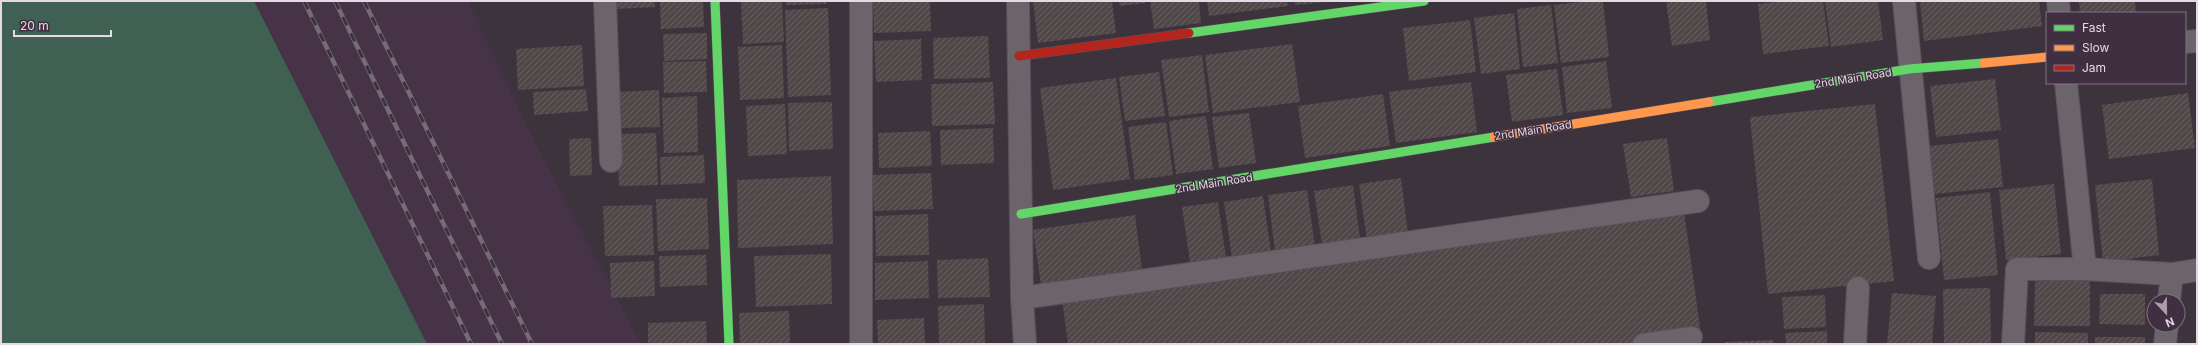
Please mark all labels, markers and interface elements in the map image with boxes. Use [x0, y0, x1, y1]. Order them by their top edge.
scale bar [14, 12, 111, 38]
legend [2046, 12, 2186, 84]
text: 20 m [20, 18, 49, 33]
text: Fast [2082, 20, 2106, 35]
text: Slow [2082, 40, 2110, 55]
text: Jam [2082, 60, 2106, 75]
street label: 2nd Main Road [1813, 65, 1893, 91]
street label: 2nd Main Road [1493, 117, 1573, 143]
street label: 2nd Main Road [1174, 170, 1254, 196]
north arrow [2146, 293, 2186, 333]
text: N [2163, 314, 2176, 330]

